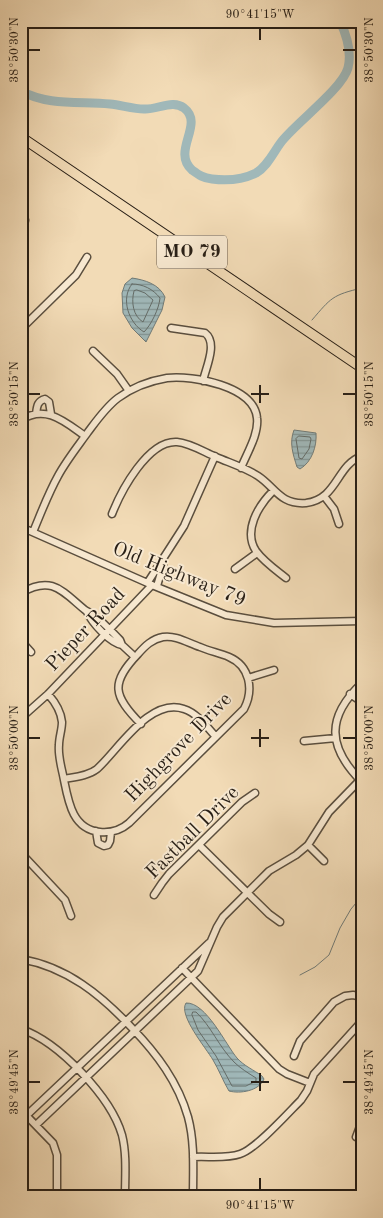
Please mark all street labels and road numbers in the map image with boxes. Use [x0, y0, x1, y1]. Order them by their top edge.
road number: MO 79 [157, 236, 227, 268]
street label: Old Highway 79 [109, 539, 249, 611]
street label: Pieper Road [42, 584, 130, 676]
street label: Highgrove Drive [122, 689, 236, 807]
street label: Fastball Drive [143, 783, 243, 883]

